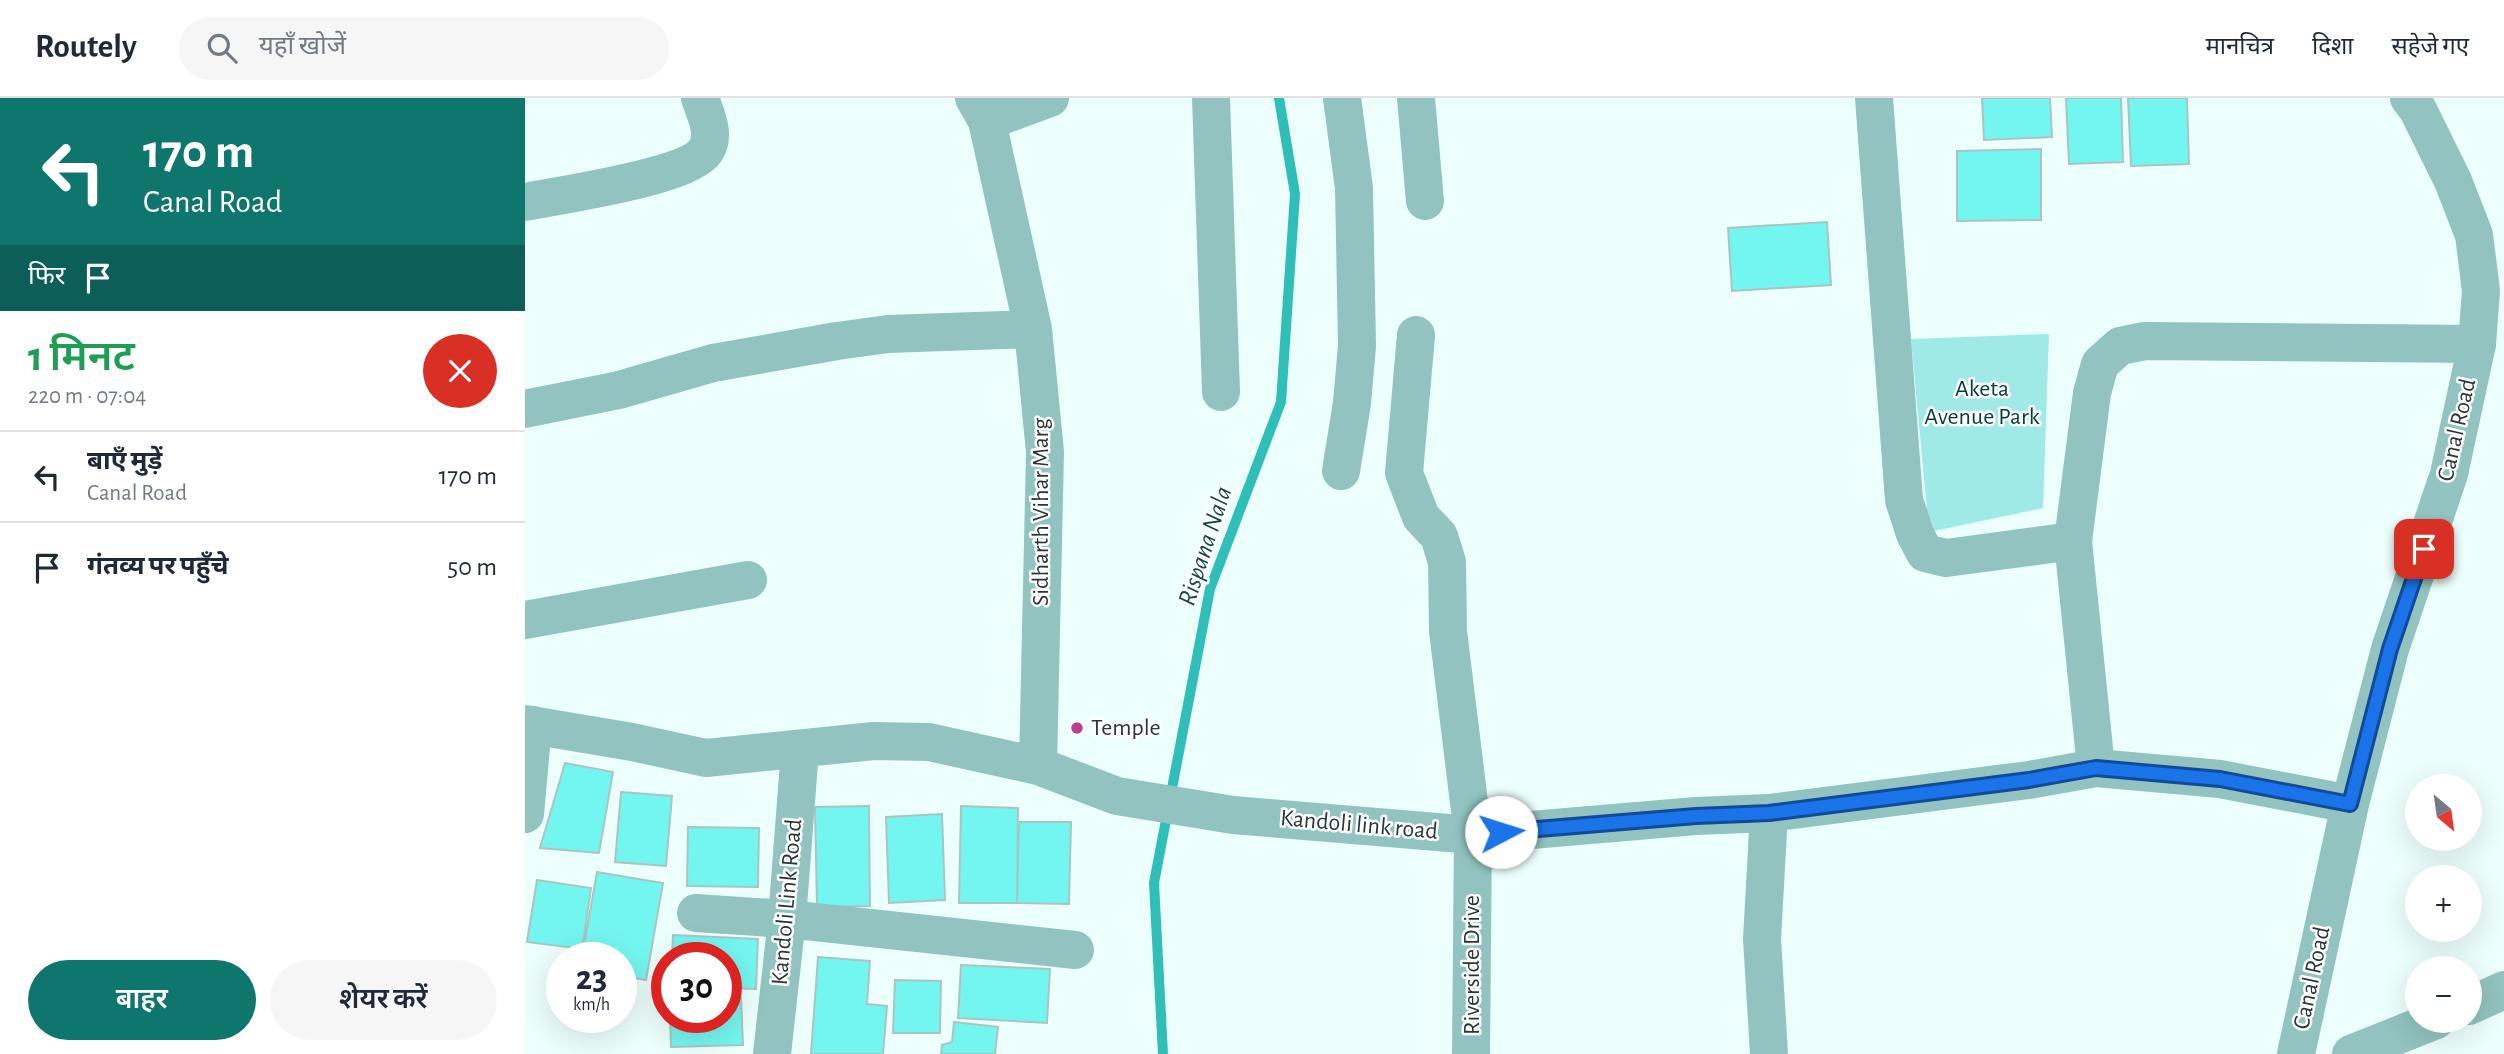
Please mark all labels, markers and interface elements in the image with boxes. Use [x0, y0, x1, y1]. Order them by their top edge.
search box [179, 17, 669, 80]
icon: search [203, 29, 241, 67]
text: Routely [35, 31, 137, 64]
text: यहाँ खोजें [259, 33, 346, 59]
text: मानचित्र [2205, 35, 2274, 59]
text: दिशा [2312, 35, 2353, 59]
text: सहेजे गए [2391, 35, 2469, 59]
icon: left [28, 126, 119, 217]
text: 170 m [143, 128, 254, 177]
text: Canal Road [143, 186, 282, 218]
icon: arrive [79, 259, 117, 297]
text: फिर [28, 263, 65, 289]
button: close [423, 334, 497, 408]
text: 1 मिनट [28, 336, 135, 378]
street label: Canal Road [2434, 376, 2480, 484]
park label: Aketa Avenue Park [1924, 377, 2040, 429]
text: 220 m · 07:04 [28, 385, 146, 408]
street label: Sidharth Vihar Marg [1029, 418, 1053, 606]
text: बाएँ मुड़ें [87, 448, 162, 474]
icon: left [28, 458, 66, 496]
text: 170 m [438, 463, 497, 489]
text: Canal Road [87, 482, 187, 505]
water label: Rispana Nala [1174, 483, 1236, 609]
pin [2394, 519, 2454, 579]
icon: arrive [2405, 530, 2443, 568]
icon: arrive [28, 549, 66, 587]
text: गंतव्य पर पहुँचे [87, 553, 229, 579]
text: 50 m [447, 554, 497, 580]
place label: Temple [1091, 716, 1161, 740]
marker: Temple [1069, 720, 1085, 736]
north arrow [2405, 774, 2481, 850]
map controls [2405, 774, 2482, 1033]
position arrow [1464, 795, 1538, 869]
street label: Kandoli link road [1279, 806, 1439, 844]
street label: Kandoli Link Road [768, 818, 806, 986]
button: + [2405, 865, 2482, 942]
street label: Riverside Drive [1460, 895, 1484, 1035]
street label: Canal Road [2289, 924, 2335, 1032]
speed limit sign: 30 [651, 942, 742, 1033]
button: − [2405, 956, 2482, 1033]
button: बाहर [28, 960, 256, 1040]
button: शेयर करें [270, 960, 497, 1040]
text: 23 [576, 961, 607, 996]
text: km/h [573, 996, 610, 1014]

